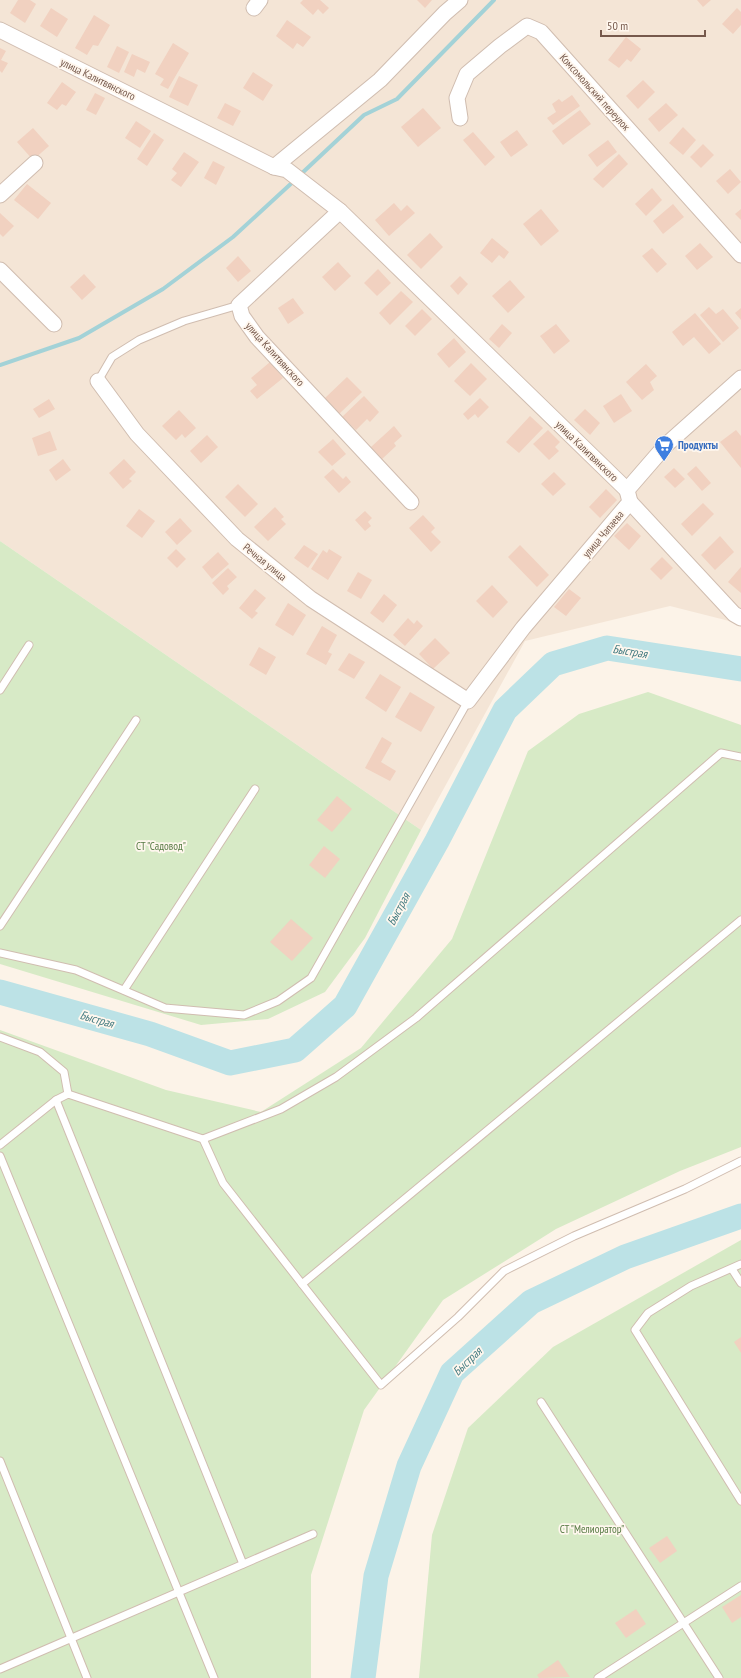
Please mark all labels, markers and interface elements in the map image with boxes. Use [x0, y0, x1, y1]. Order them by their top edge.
scale bar [601, 12, 705, 38]
text: 50 m [607, 18, 628, 33]
street label: Комсомольский переулок [557, 51, 634, 134]
street label: улица Калитвянского [58, 55, 138, 103]
street label: улица Калитвянского [242, 319, 308, 389]
street label: улица Калитвянского [553, 418, 621, 485]
supermarket icon: Продукты [653, 434, 675, 462]
place label: Продукты [678, 438, 719, 452]
street label: улица Чапаева [579, 508, 627, 560]
street label: Речная улица [240, 540, 290, 584]
water label: Быстрая [612, 641, 650, 661]
park label: СТ "Садовод" [136, 839, 186, 853]
water label: Быстрая [383, 889, 413, 928]
water label: Быстрая [78, 1007, 117, 1031]
water label: Быстрая [449, 1343, 486, 1378]
park label: СТ "Мелиоратор" [560, 1522, 624, 1536]

